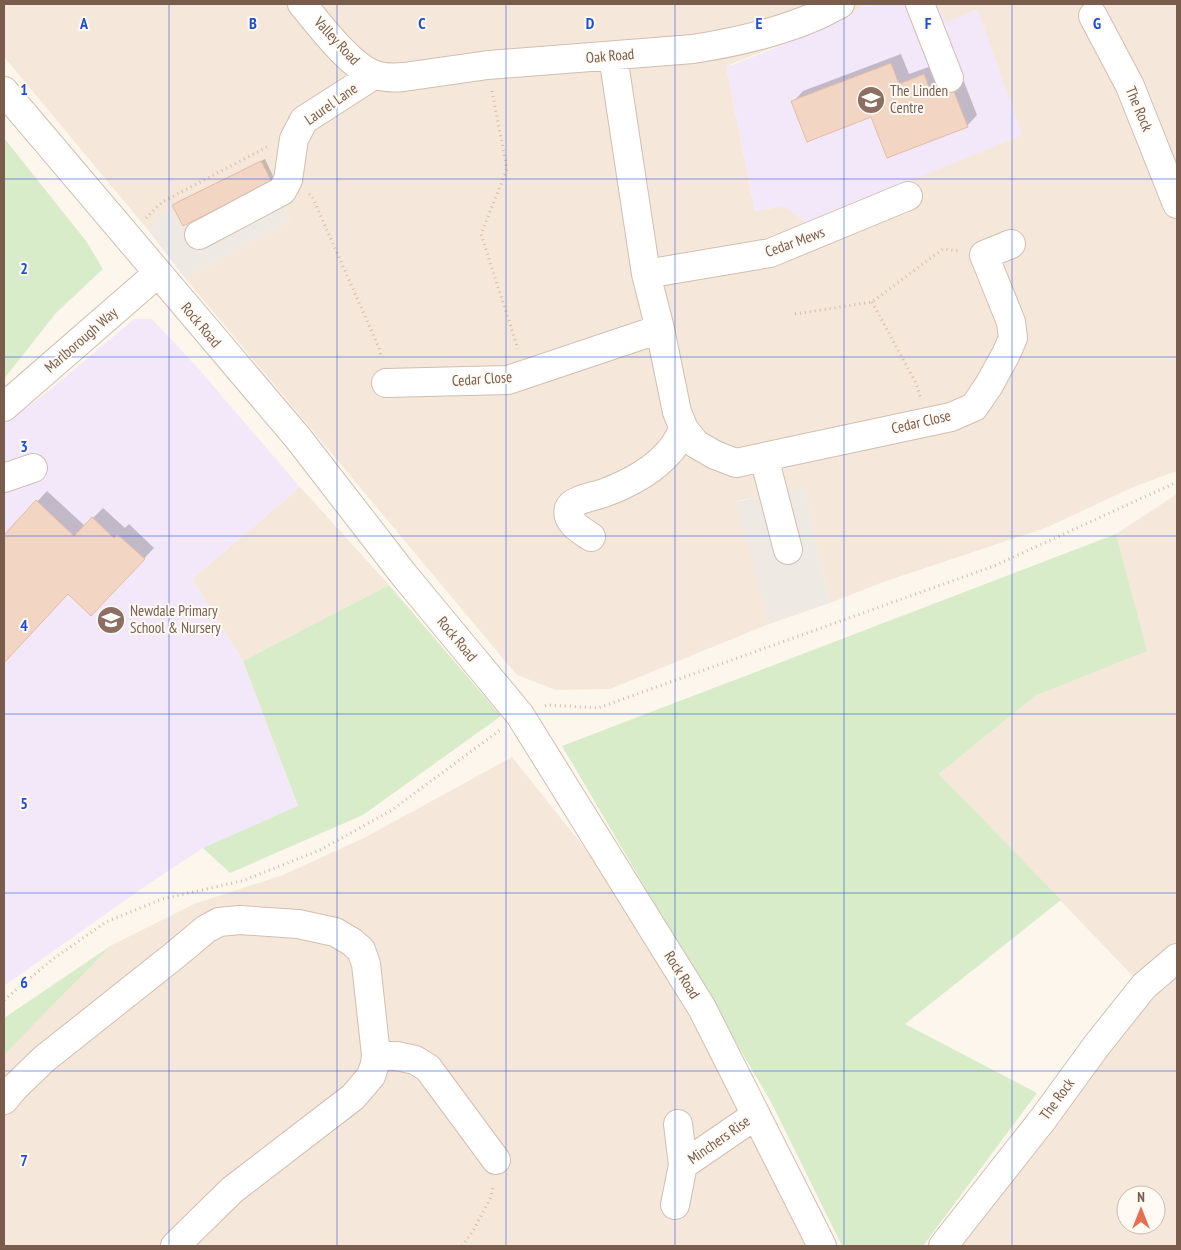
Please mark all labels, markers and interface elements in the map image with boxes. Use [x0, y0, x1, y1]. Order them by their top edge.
street label: Valley Road [310, 12, 365, 69]
text: A [79, 13, 89, 33]
text: B [249, 13, 257, 33]
text: C [418, 13, 426, 33]
text: D [586, 13, 595, 33]
text: E [756, 13, 763, 33]
text: F [925, 13, 932, 33]
text: G [1093, 13, 1101, 33]
street label: Oak Road [585, 44, 635, 67]
text: 1 [20, 79, 28, 99]
street label: Laurel Lane [301, 79, 361, 129]
place label: The Linden Centre [890, 81, 948, 117]
street label: The Rock [1122, 83, 1157, 134]
school or university icon: The Linden Centre [856, 85, 886, 115]
street label: Cedar Mews [762, 222, 827, 261]
text: 2 [20, 258, 28, 278]
street label: Rock Road [177, 298, 226, 351]
street label: Marlborough Way [40, 303, 121, 376]
street label: Cedar Close [451, 367, 513, 390]
street label: Cedar Close [889, 405, 953, 438]
text: 3 [20, 436, 28, 456]
place label: Newdale Primary School & Nursery [130, 601, 221, 637]
school or university icon: Newdale Primary School & Nursery [96, 605, 126, 635]
street label: Rock Road [433, 612, 482, 665]
text: 4 [20, 615, 28, 635]
text: 5 [20, 793, 28, 813]
street label: Rock Road [660, 947, 704, 1002]
text: 6 [20, 972, 28, 992]
street label: The Rock [1035, 1074, 1078, 1123]
street label: Minchers Rise [684, 1111, 753, 1168]
text: 7 [20, 1150, 28, 1170]
north arrow [1116, 1185, 1166, 1235]
text: N [1137, 1188, 1145, 1206]

